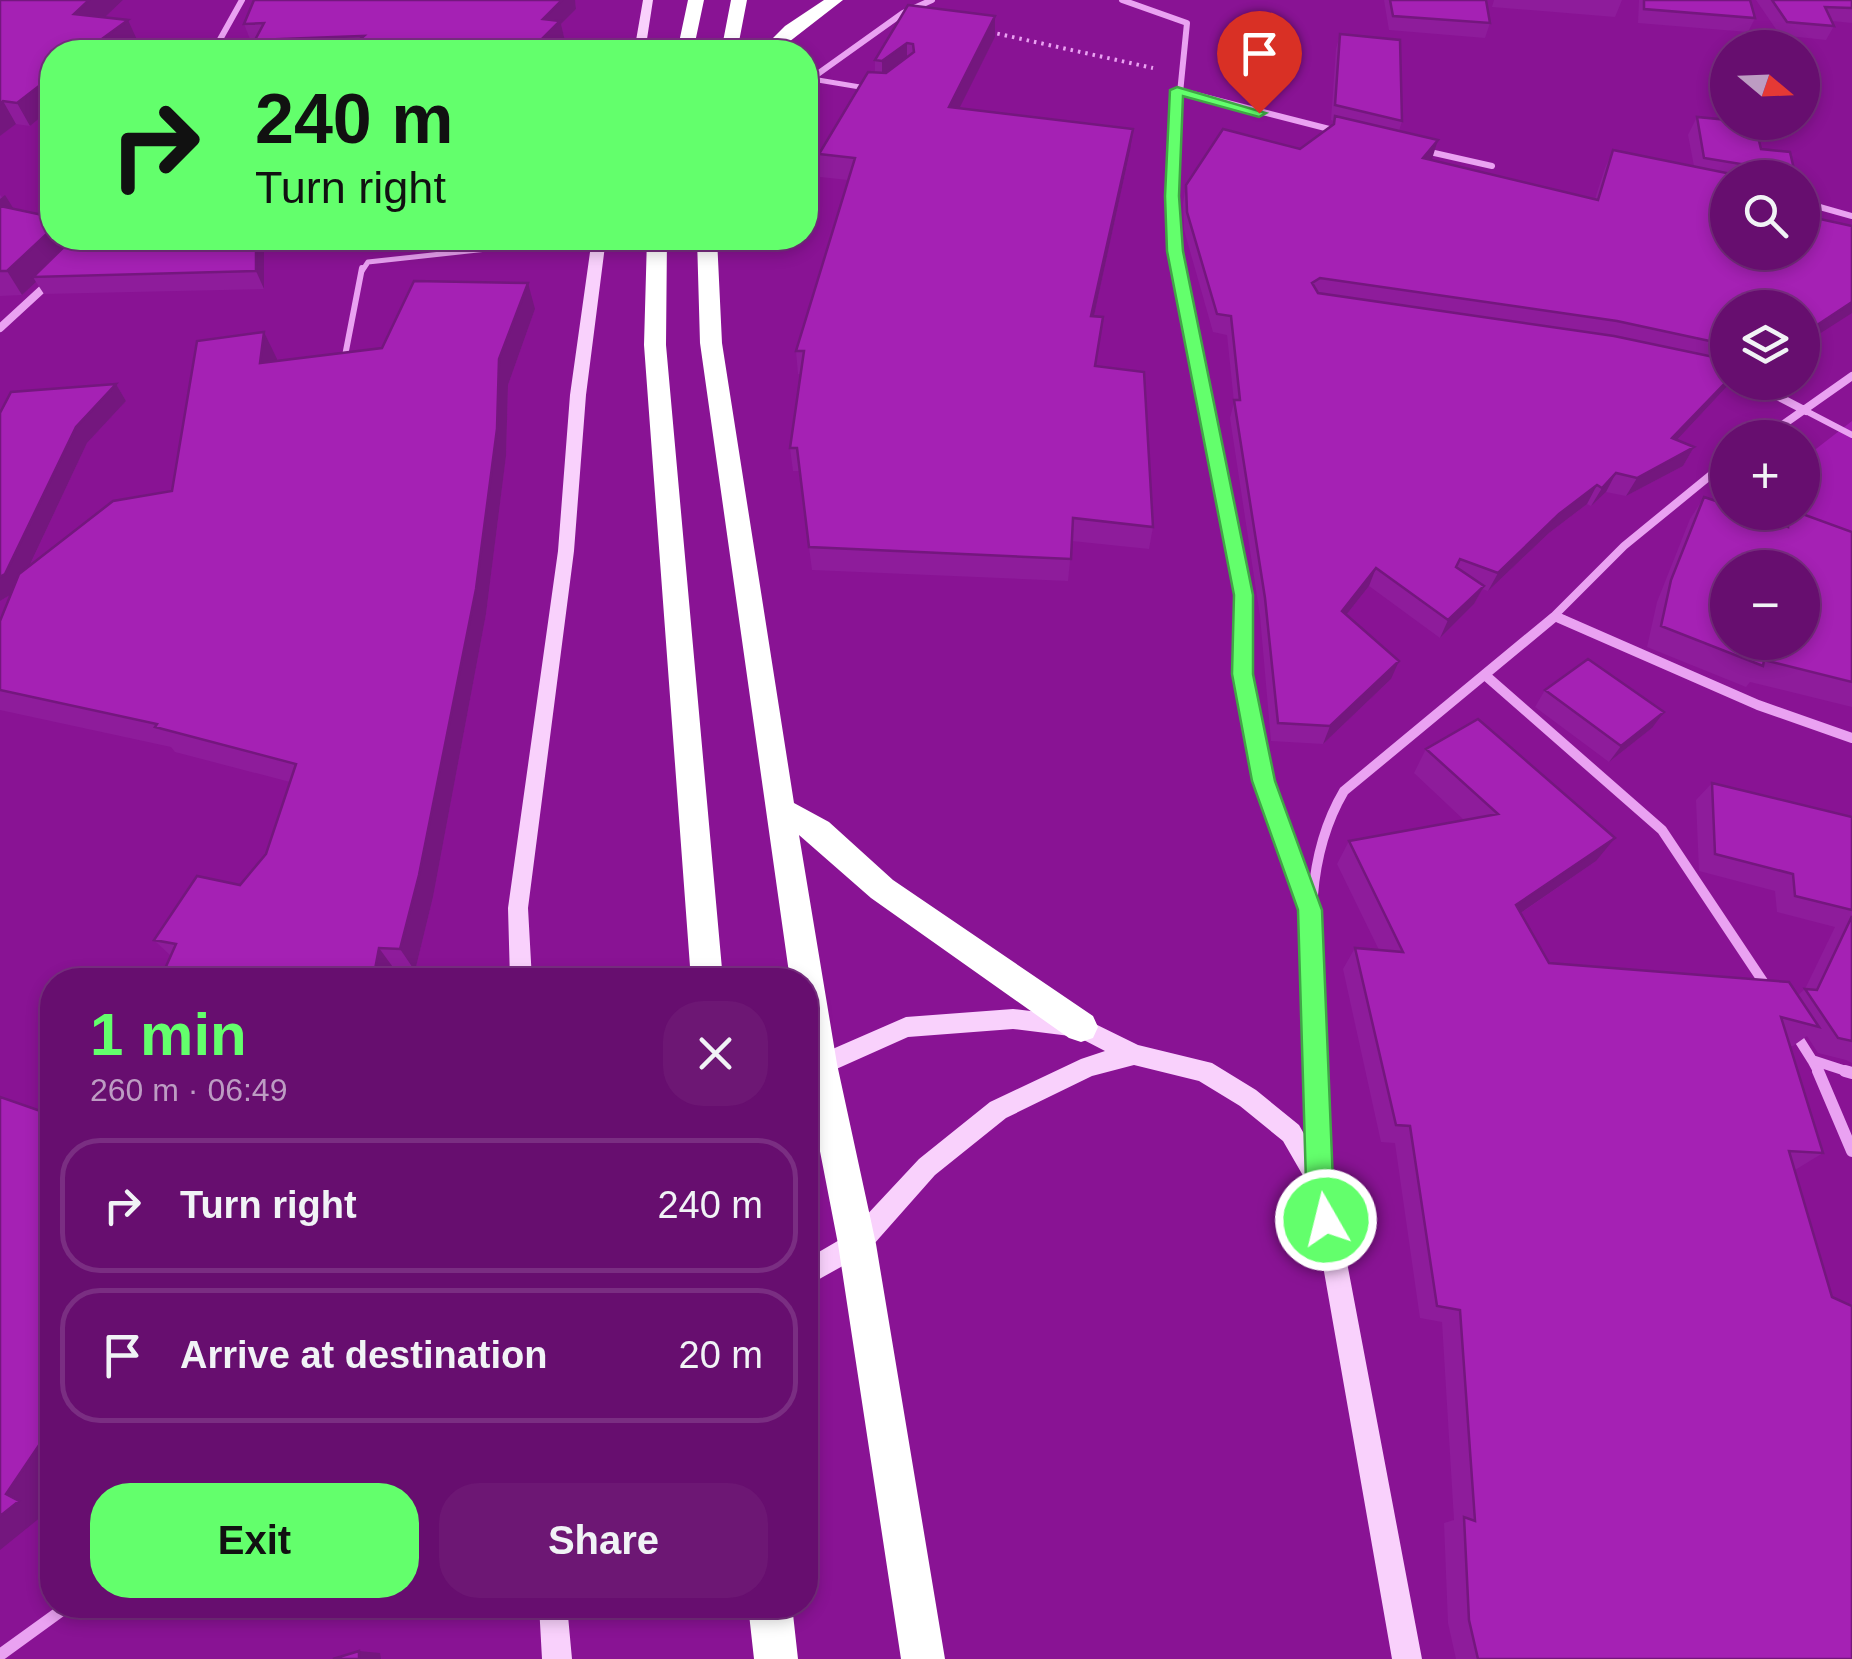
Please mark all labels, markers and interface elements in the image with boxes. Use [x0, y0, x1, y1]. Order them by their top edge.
pin [1217, 11, 1302, 114]
icon: arrive [1232, 26, 1287, 81]
north arrow [1710, 30, 1820, 140]
map controls [1710, 30, 1820, 660]
icon: right [90, 80, 220, 210]
text: 240 m [255, 80, 453, 158]
button: search [1710, 160, 1820, 270]
text: Turn right [255, 162, 446, 213]
button: layers [1710, 290, 1820, 400]
button: + [1710, 420, 1820, 530]
button: − [1710, 550, 1820, 660]
text: 1 min [90, 1001, 247, 1068]
button: close [663, 1001, 768, 1106]
text: 260 m · 06:49 [90, 1072, 287, 1108]
position arrow [1274, 1168, 1378, 1272]
icon: right [95, 1178, 150, 1233]
text: Turn right [180, 1184, 357, 1226]
text: 240 m [657, 1184, 763, 1226]
icon: arrive [95, 1328, 150, 1383]
text: Arrive at destination [180, 1334, 547, 1376]
text: 20 m [679, 1334, 763, 1376]
button: Exit [90, 1483, 419, 1598]
button: Share [439, 1483, 768, 1598]

